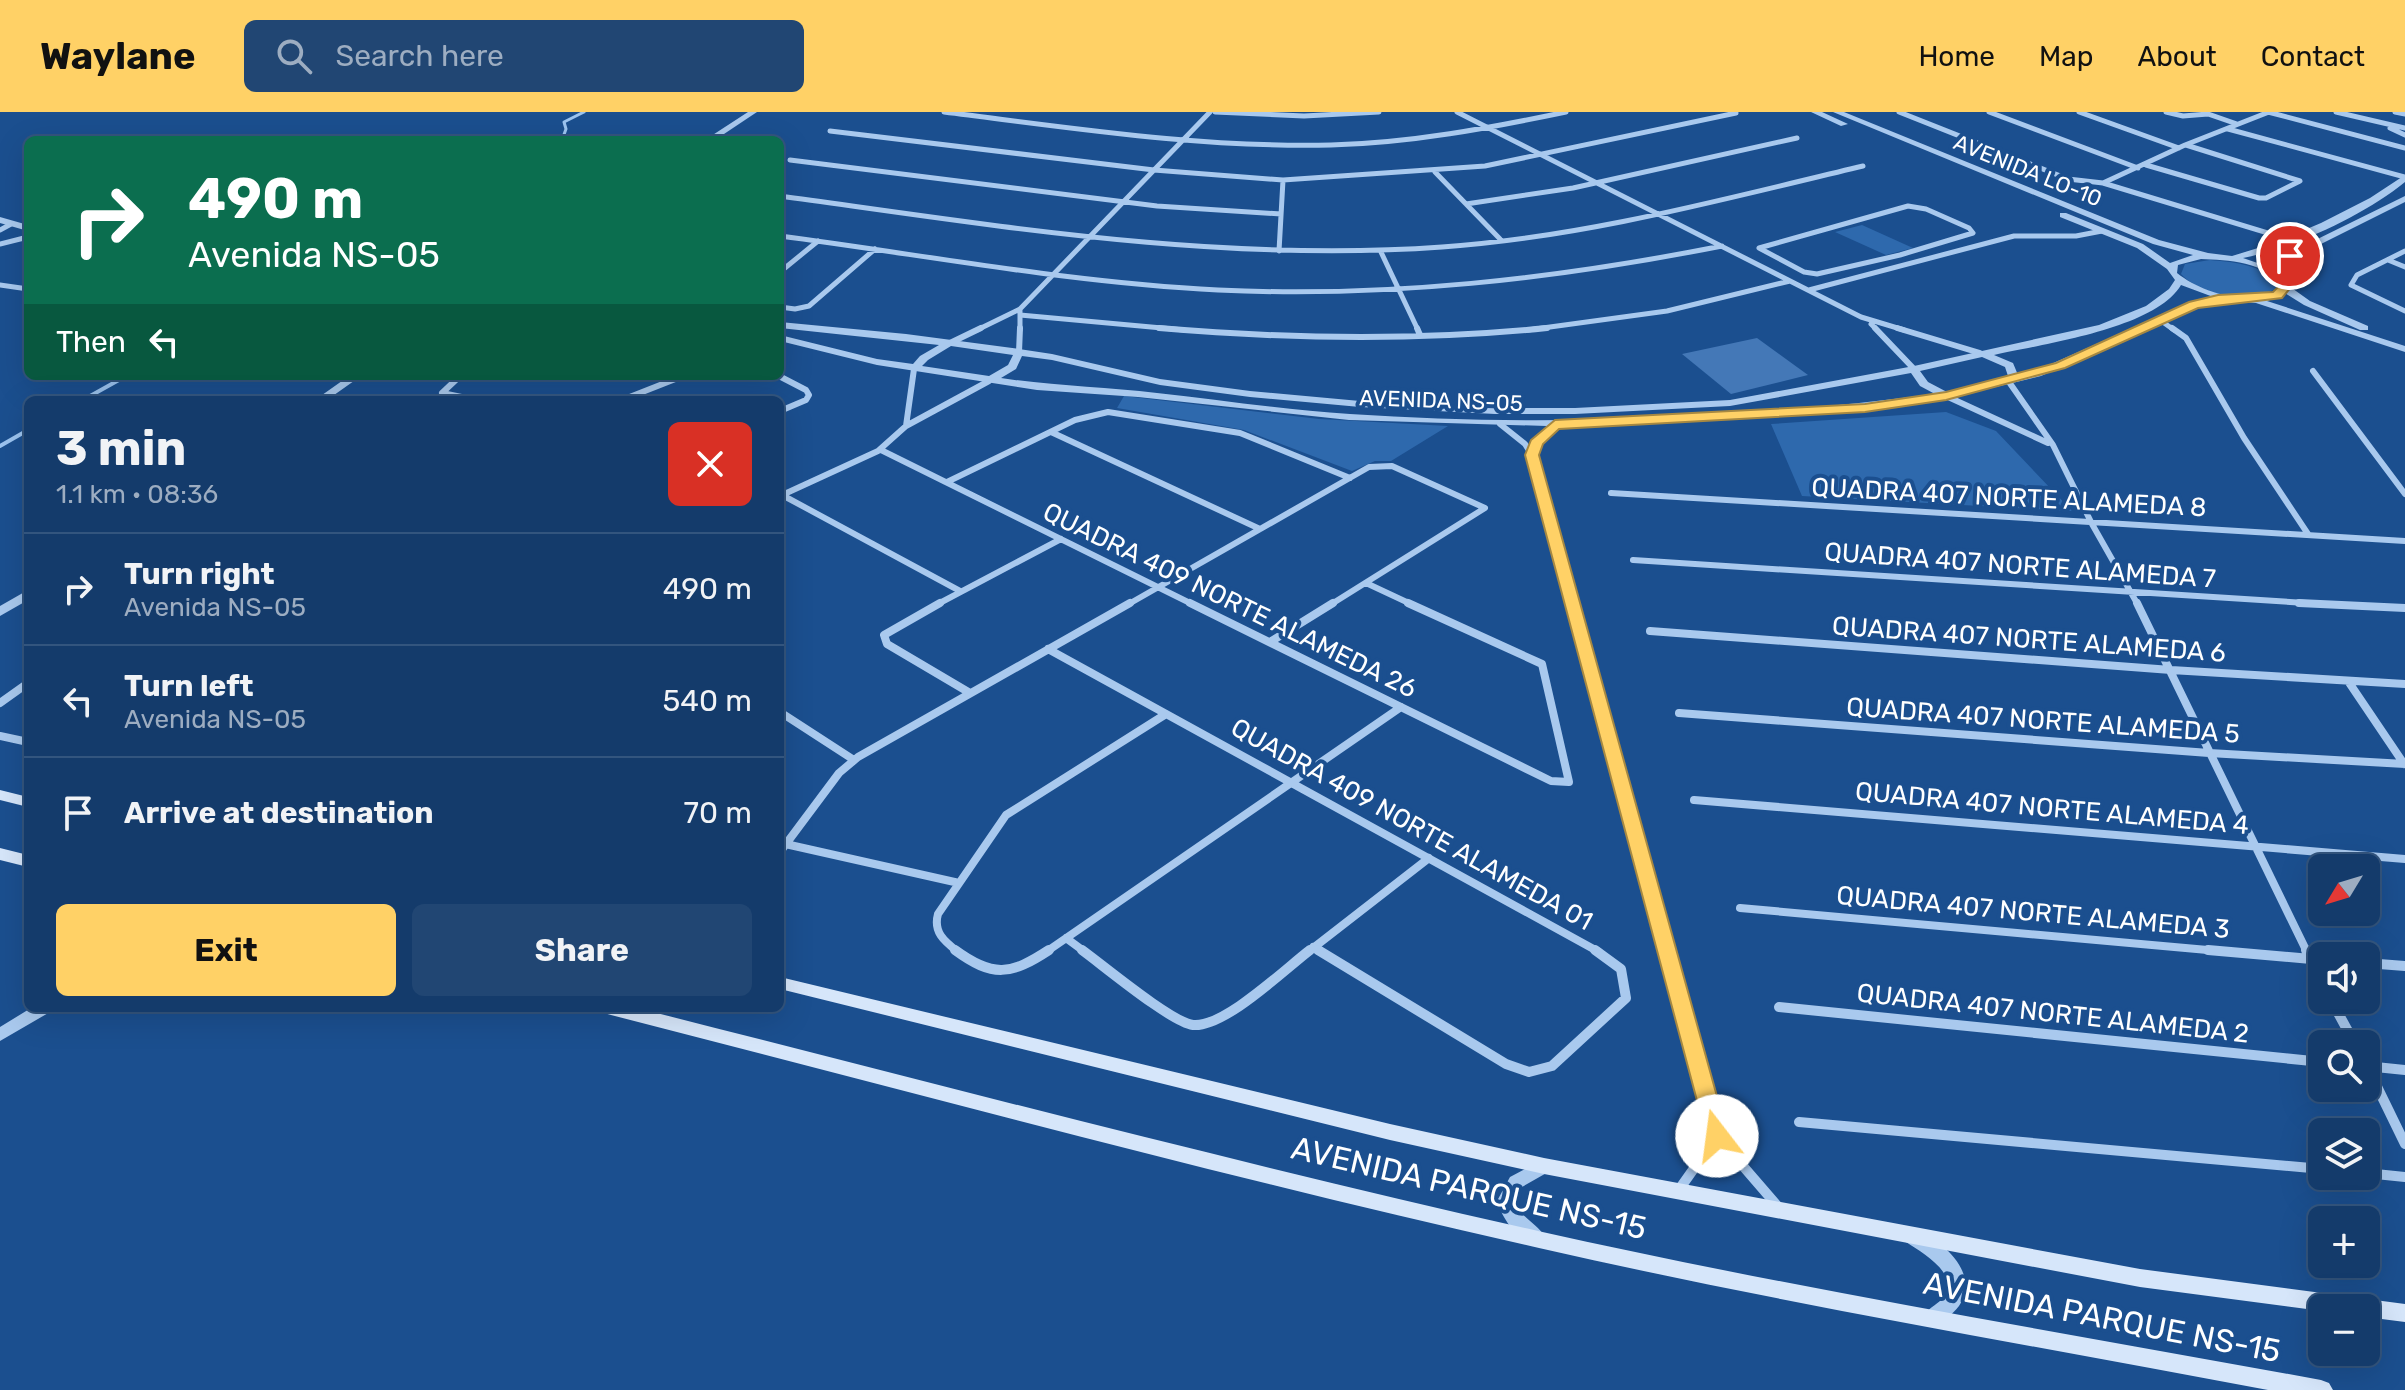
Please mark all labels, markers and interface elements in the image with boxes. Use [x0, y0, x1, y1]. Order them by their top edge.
search box [244, 20, 804, 92]
text: Waylane [40, 33, 196, 79]
icon: search [272, 34, 316, 78]
text: Search here [336, 38, 504, 74]
text: Home [1918, 40, 1995, 73]
text: Map [2039, 40, 2093, 73]
text: About [2137, 40, 2217, 73]
text: Contact [2261, 40, 2365, 73]
street label: AVENIDA LO-10 [1950, 128, 2106, 212]
text: 490 m [188, 166, 363, 232]
icon: right [56, 168, 160, 272]
pin [2256, 222, 2324, 290]
text: Avenida NS-05 [188, 233, 440, 276]
icon: arrive [2268, 234, 2312, 278]
icon: left [142, 320, 186, 364]
text: Then [56, 324, 126, 360]
street label: AVENIDA NS-05 [1359, 384, 1523, 417]
text: 3 min [56, 420, 186, 477]
button: close [668, 422, 752, 506]
street label: QUADRA 407 NORTE ALAMEDA 8 [1811, 472, 2207, 523]
text: 1.1 km · 08:36 [56, 479, 218, 510]
street label: QUADRA 409 NORTE ALAMEDA 26 [1038, 496, 1422, 705]
street label: QUADRA 407 NORTE ALAMEDA 7 [1823, 536, 2217, 595]
text: Turn right [124, 556, 275, 592]
icon: right [56, 567, 100, 611]
text: 490 m [663, 571, 752, 607]
text: Avenida NS-05 [124, 592, 306, 623]
street label: QUADRA 407 NORTE ALAMEDA 6 [1831, 610, 2227, 669]
text: Turn left [124, 668, 254, 704]
icon: left [56, 679, 100, 723]
text: 540 m [662, 683, 752, 719]
street label: QUADRA 407 NORTE ALAMEDA 5 [1845, 691, 2241, 750]
text: Avenida NS-05 [124, 704, 306, 735]
street label: QUADRA 409 NORTE ALAMEDA 01 [1226, 712, 1598, 937]
street label: QUADRA 407 NORTE ALAMEDA 4 [1854, 776, 2250, 841]
icon: arrive [56, 791, 100, 835]
text: Arrive at destination [124, 795, 434, 831]
text: 70 m [684, 795, 752, 831]
north arrow [2308, 854, 2380, 926]
map controls [2308, 854, 2380, 1366]
street label: QUADRA 407 NORTE ALAMEDA 3 [1835, 880, 2231, 945]
button: Exit [56, 904, 396, 996]
button: Share [412, 904, 752, 996]
button: sound [2308, 942, 2380, 1014]
street label: QUADRA 407 NORTE ALAMEDA 2 [1855, 977, 2251, 1050]
button: search [2308, 1030, 2380, 1102]
position arrow [1675, 1094, 1759, 1178]
button: layers [2308, 1118, 2380, 1190]
street label: AVENIDA PARQUE NS-15 [1288, 1129, 1650, 1247]
button: + [2308, 1206, 2380, 1278]
street label: AVENIDA PARQUE NS-15 [1920, 1264, 2284, 1370]
button: − [2308, 1294, 2380, 1366]

